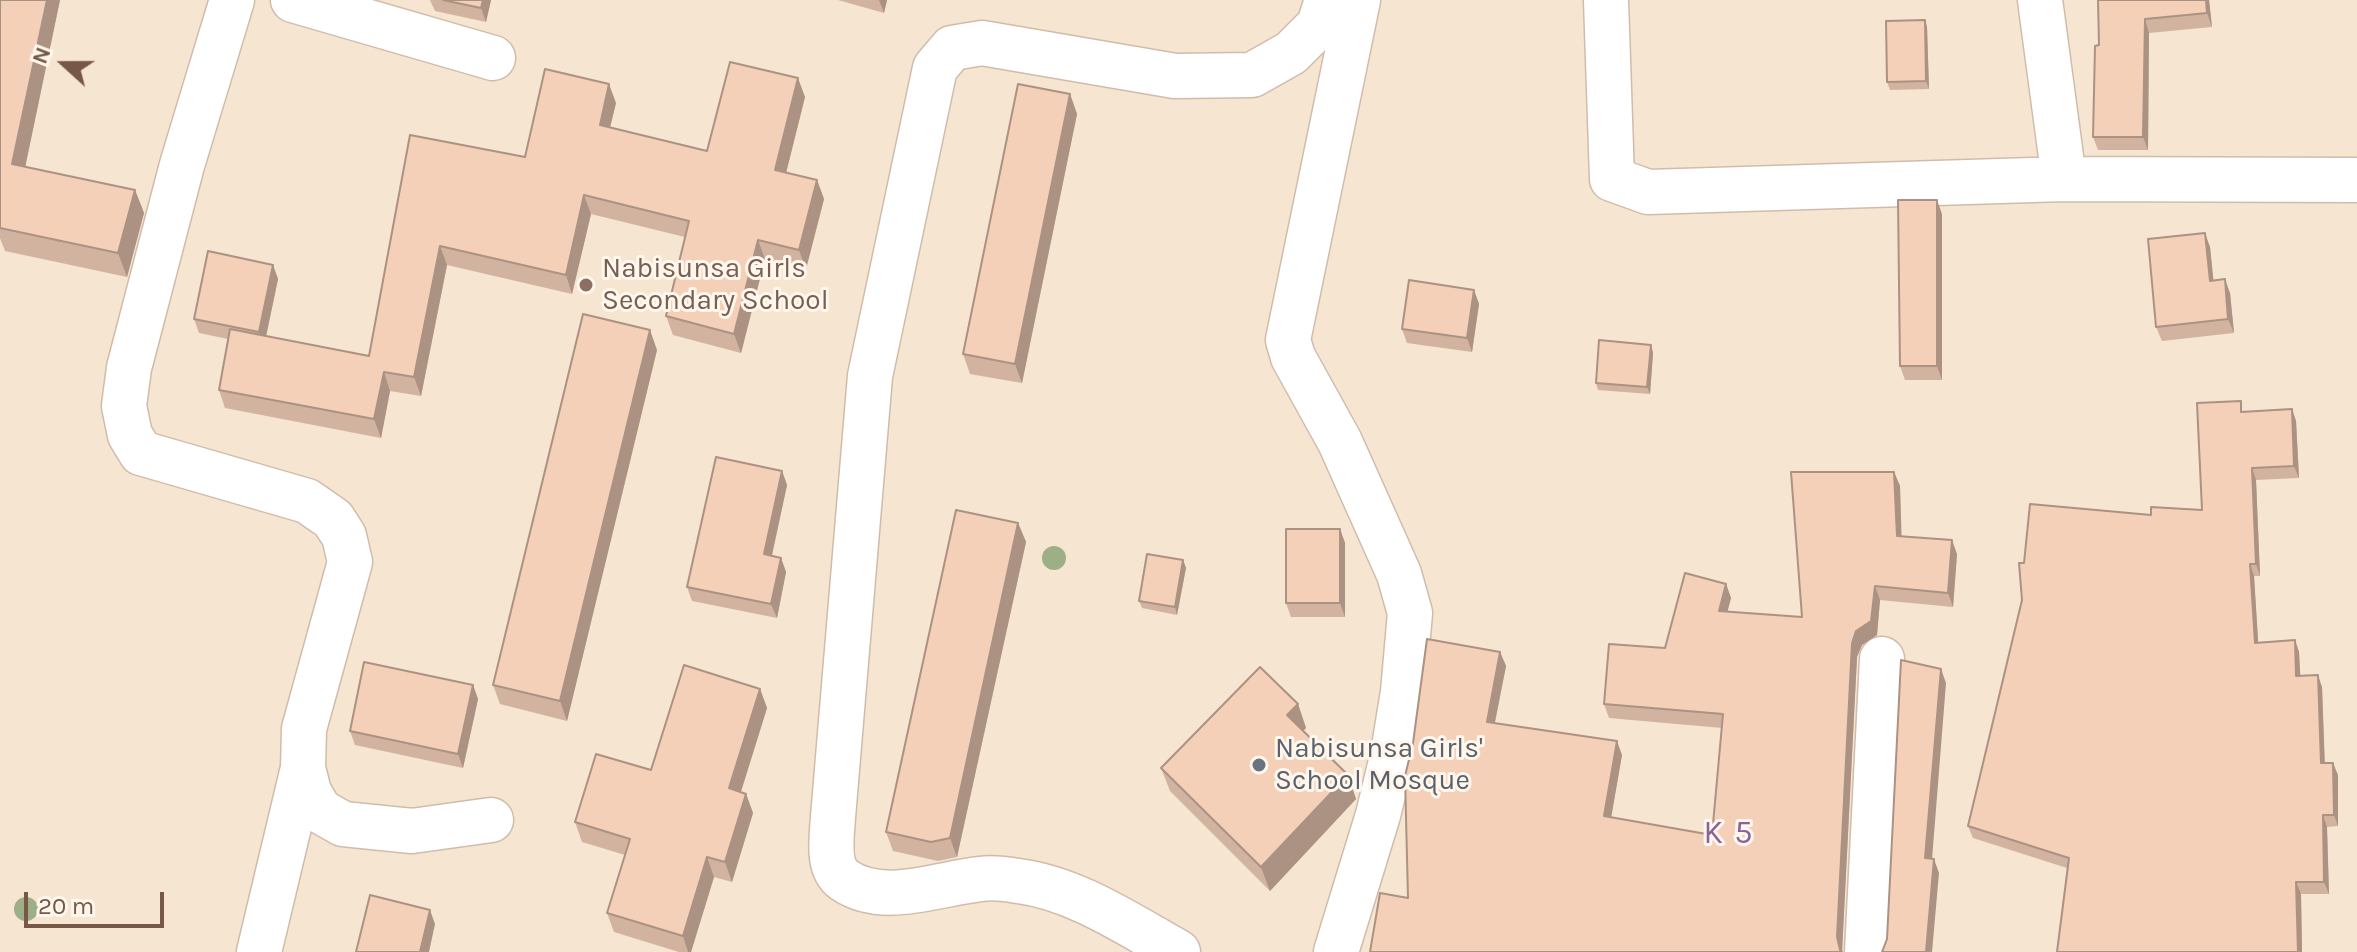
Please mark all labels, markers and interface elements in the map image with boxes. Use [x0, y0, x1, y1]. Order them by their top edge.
north arrow [24, 24, 104, 104]
text: N [27, 43, 57, 67]
place label: Nabisunsa Girls Secondary School [602, 252, 828, 318]
marker: Nabisunsa Girls Secondary School [577, 276, 595, 294]
place label: Nabisunsa Girls' School Mosque [1275, 732, 1483, 798]
marker: Nabisunsa Girls' School Mosque [1250, 756, 1268, 774]
district label: K 5 [1703, 815, 1755, 853]
scale bar [28, 876, 168, 926]
text: 20 m [38, 892, 94, 920]

